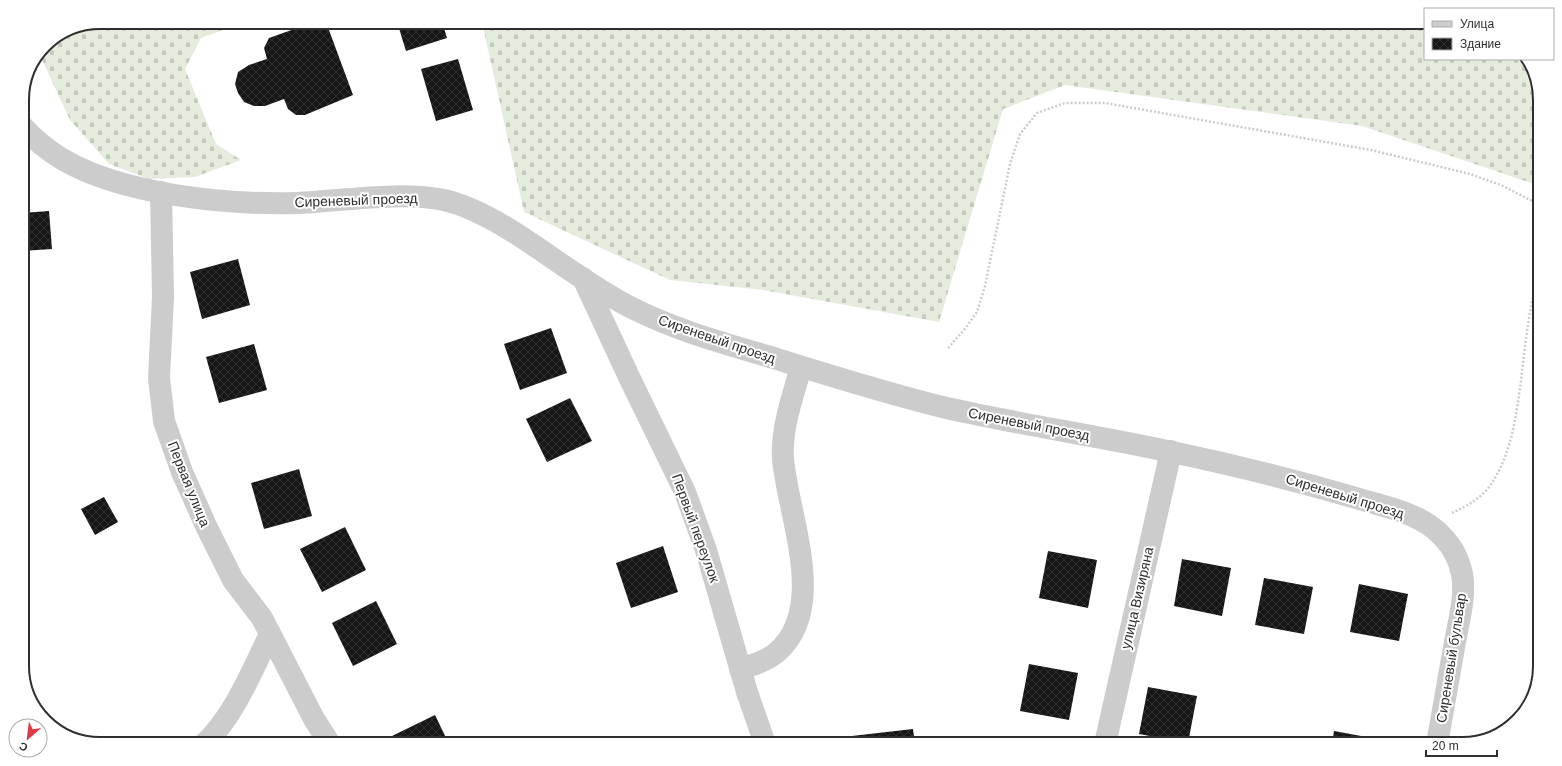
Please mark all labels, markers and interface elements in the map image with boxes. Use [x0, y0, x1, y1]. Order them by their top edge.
legend [1424, 8, 1554, 60]
text: Улица [1460, 17, 1494, 31]
text: Здание [1460, 37, 1501, 51]
street label: Сиреневый проезд [294, 190, 418, 210]
street label: Сиреневый проезд [656, 311, 778, 367]
street label: Сиреневый проезд [967, 404, 1091, 444]
street label: Первая улица [165, 439, 213, 529]
street label: Сиреневый проезд [1284, 470, 1406, 522]
street label: Первый переулок [669, 471, 723, 585]
street label: улица Визиряна [1117, 545, 1157, 651]
street label: Сиреневый бульвар [1433, 592, 1469, 724]
north arrow [8, 718, 48, 758]
scale bar [1426, 732, 1497, 758]
text: 20 m [1432, 739, 1459, 753]
text: С [17, 740, 30, 754]

